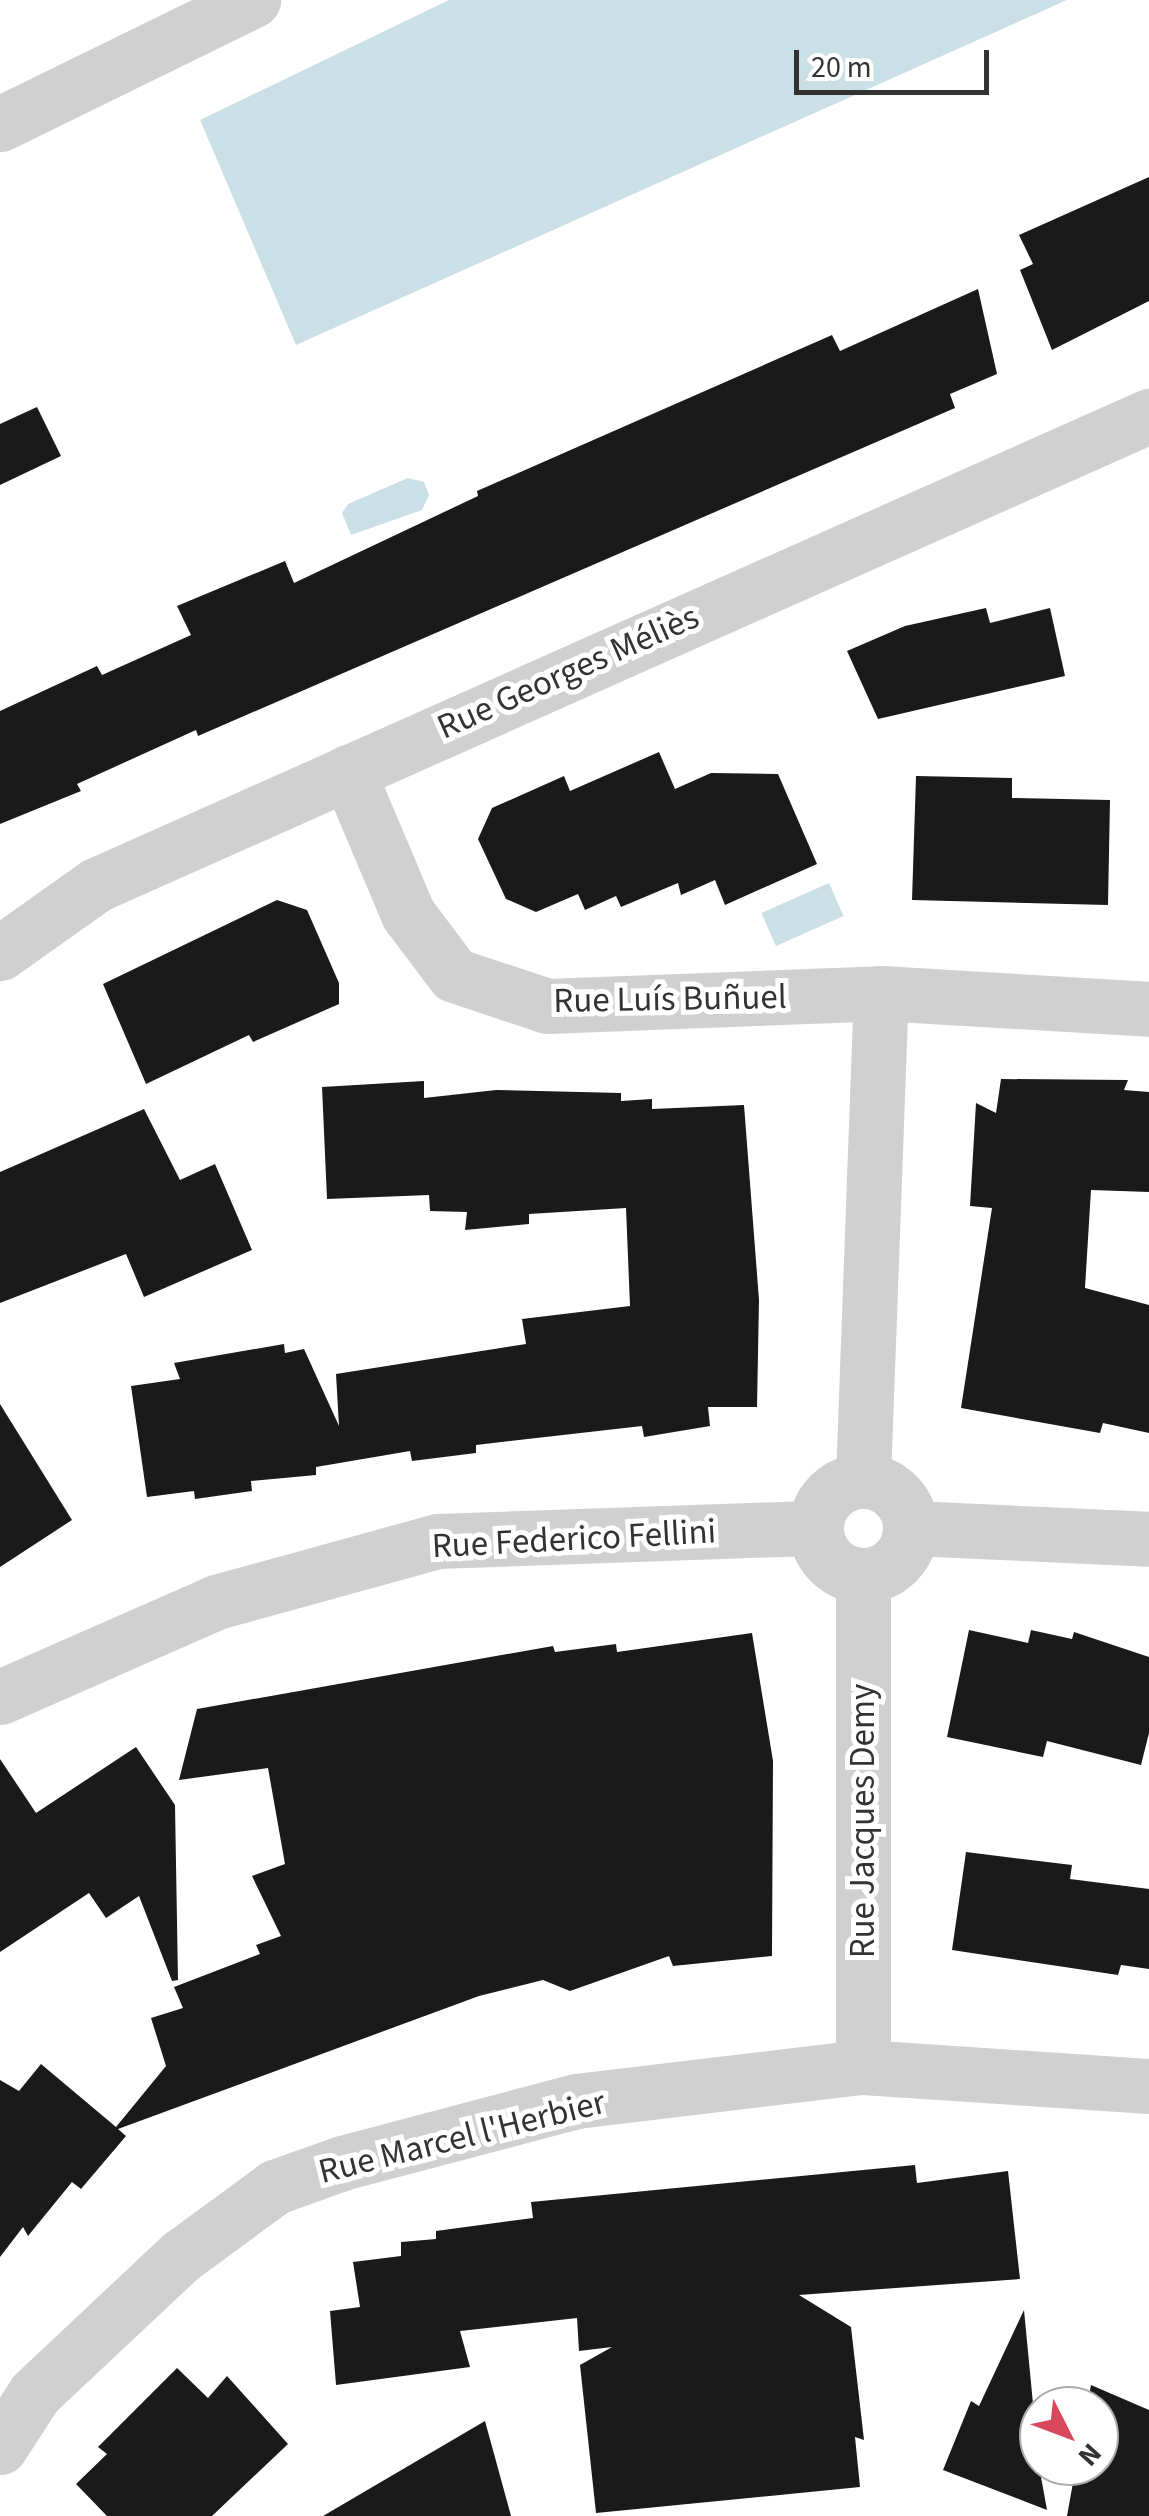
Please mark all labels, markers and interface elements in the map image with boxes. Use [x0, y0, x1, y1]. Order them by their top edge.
scale bar [799, 30, 994, 92]
text: 20 m [811, 46, 872, 89]
street label: Rue Georges Méliès [431, 596, 705, 748]
street label: Rue Luís Buñuel [553, 976, 787, 1022]
street label: Rue Federico Fellini [431, 1511, 717, 1567]
street label: Rue Jacques Demy [842, 1684, 884, 1958]
street label: Rue Marcel l'Herbier [314, 2081, 610, 2193]
north arrow [1019, 2386, 1119, 2486]
text: N [1069, 2434, 1111, 2475]

